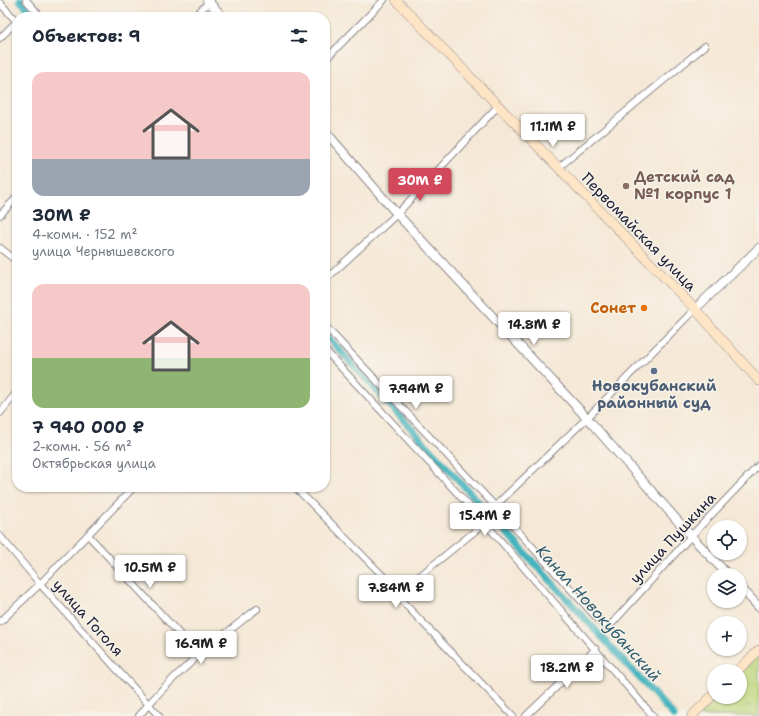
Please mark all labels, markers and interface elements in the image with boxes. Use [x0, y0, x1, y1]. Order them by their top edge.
text: Объектов: 9 [32, 25, 141, 47]
icon: filters [288, 25, 310, 47]
icon: home [135, 98, 207, 170]
pin: 11.1M ₽ [516, 114, 590, 148]
text: 11.1M ₽ [530, 118, 576, 135]
place label: Детский сад №1 корпус 1 [634, 167, 735, 204]
pin: 30M ₽ [392, 168, 448, 202]
street label: Первомайская улица [577, 168, 701, 296]
text: 30M ₽ [397, 172, 443, 189]
marker: Детский сад №1 корпус 1 [621, 181, 631, 191]
text: 30M ₽ [32, 204, 91, 226]
text: 4-комн. · 152 m² [32, 226, 138, 243]
text: улица Чернышевского [32, 243, 175, 260]
place label: Сонет [590, 298, 636, 318]
marker: Сонет [639, 303, 649, 313]
icon: home [135, 310, 207, 382]
pin: 14.8M ₽ [497, 312, 571, 346]
text: 14.8M ₽ [507, 316, 561, 333]
marker: Новокубанский районный суд [649, 366, 659, 376]
pin: 7.94M ₽ [379, 376, 453, 410]
place label: Новокубанский районный суд [592, 376, 717, 413]
text: 7.94M ₽ [388, 380, 444, 397]
text: 7 940 000 ₽ [32, 416, 144, 438]
text: 2-комн. · 56 m² [32, 438, 132, 455]
text: Октябрьская улица [32, 455, 156, 472]
street label: улица Пушкина [626, 488, 721, 588]
pin: 15.4M ₽ [448, 503, 522, 537]
text: 15.4M ₽ [459, 507, 511, 524]
map controls [707, 520, 747, 704]
button: locate [707, 520, 747, 560]
water label: Канал Новокубанский [532, 541, 666, 686]
pin: 10.5M ₽ [113, 555, 187, 589]
text: 10.5M ₽ [124, 559, 176, 576]
button: layers [707, 568, 747, 608]
street label: улица Гоголя [48, 575, 128, 661]
pin: 7.84M ₽ [359, 575, 433, 609]
text: 7.84M ₽ [368, 579, 424, 596]
button: + [707, 616, 747, 656]
pin: 16.9M ₽ [164, 631, 238, 665]
text: 16.9M ₽ [175, 635, 227, 652]
pin: 18.2M ₽ [530, 655, 604, 689]
text: 18.2M ₽ [540, 659, 594, 676]
button: − [707, 664, 747, 704]

